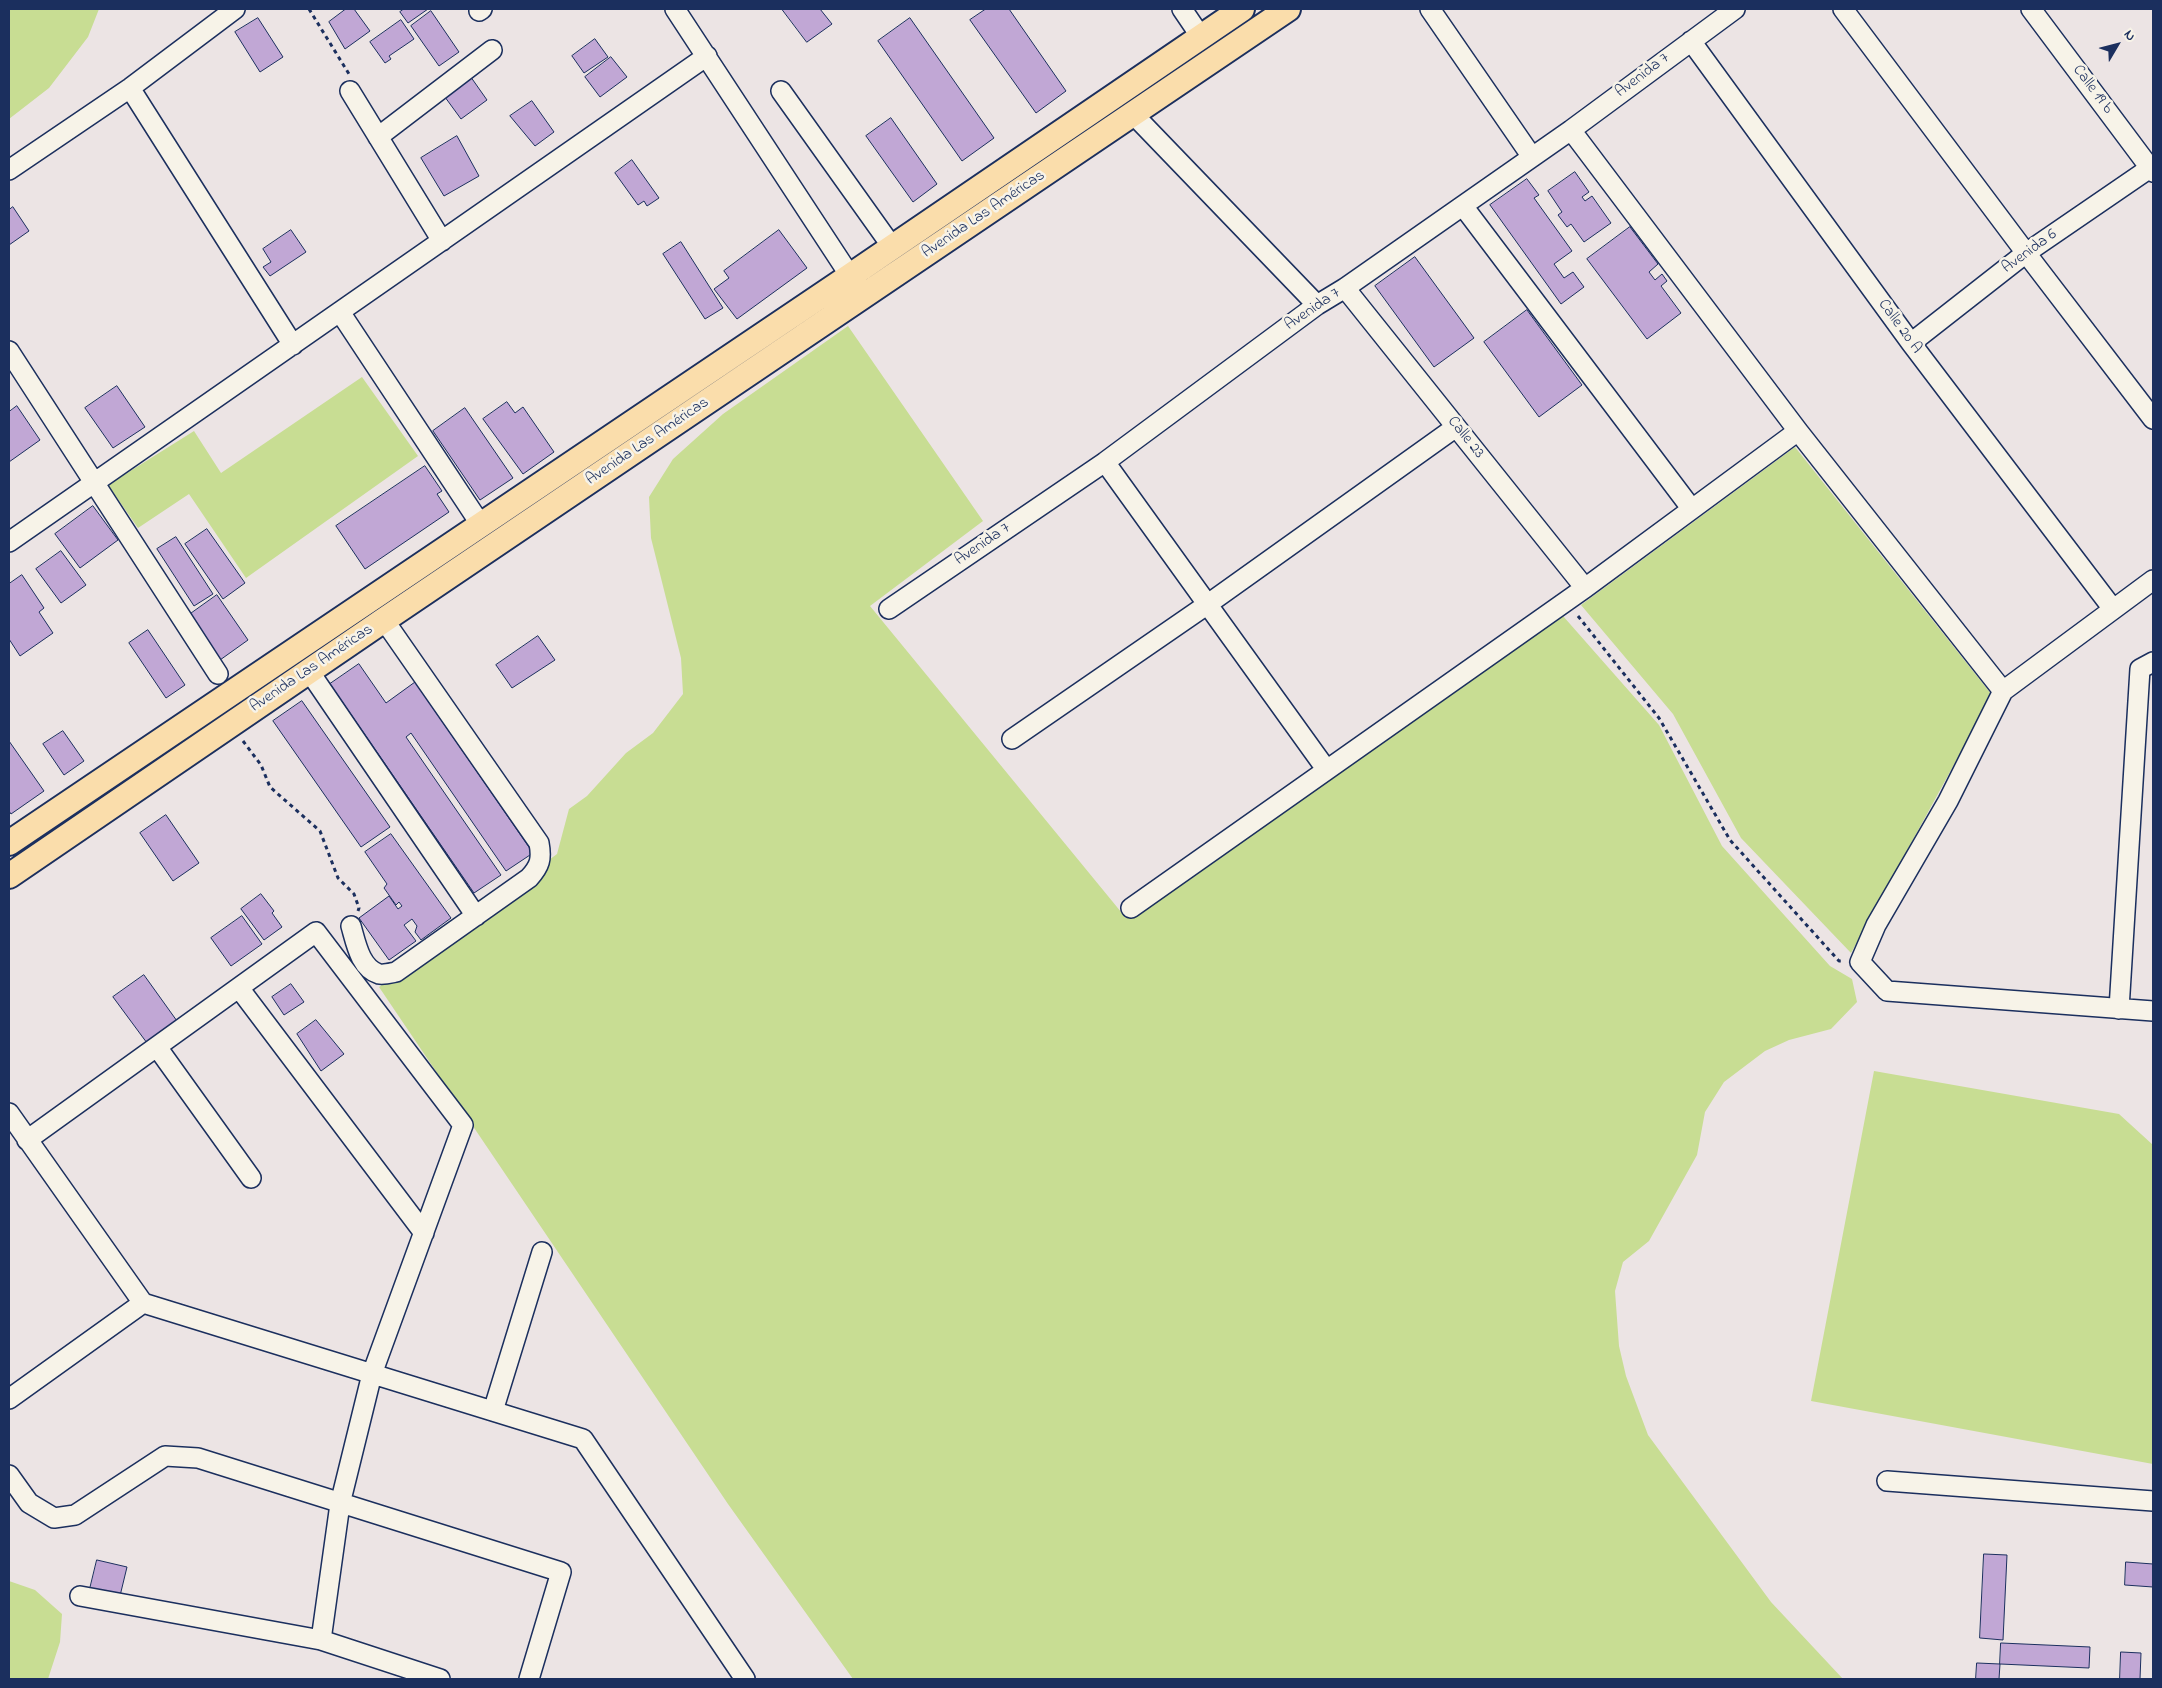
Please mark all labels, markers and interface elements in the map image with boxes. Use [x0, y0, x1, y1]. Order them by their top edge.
north arrow [2092, 20, 2142, 70]
text: N [2118, 26, 2141, 46]
street label: Avenida 7 [1612, 49, 1674, 103]
street label: Calle 19 b [2067, 62, 2117, 118]
street label: Avenida Las Américas [919, 167, 1049, 263]
street label: Avenida 6 [1999, 226, 2061, 278]
street label: Avenida 7 [1282, 285, 1344, 335]
street label: Calle 20 A [1873, 296, 1925, 358]
street label: Avenida Las Américas [583, 394, 713, 490]
street label: Calle 23 [1442, 413, 1488, 463]
street label: Avenida 7 [952, 520, 1014, 570]
street label: Avenida Las Américas [247, 621, 377, 717]

